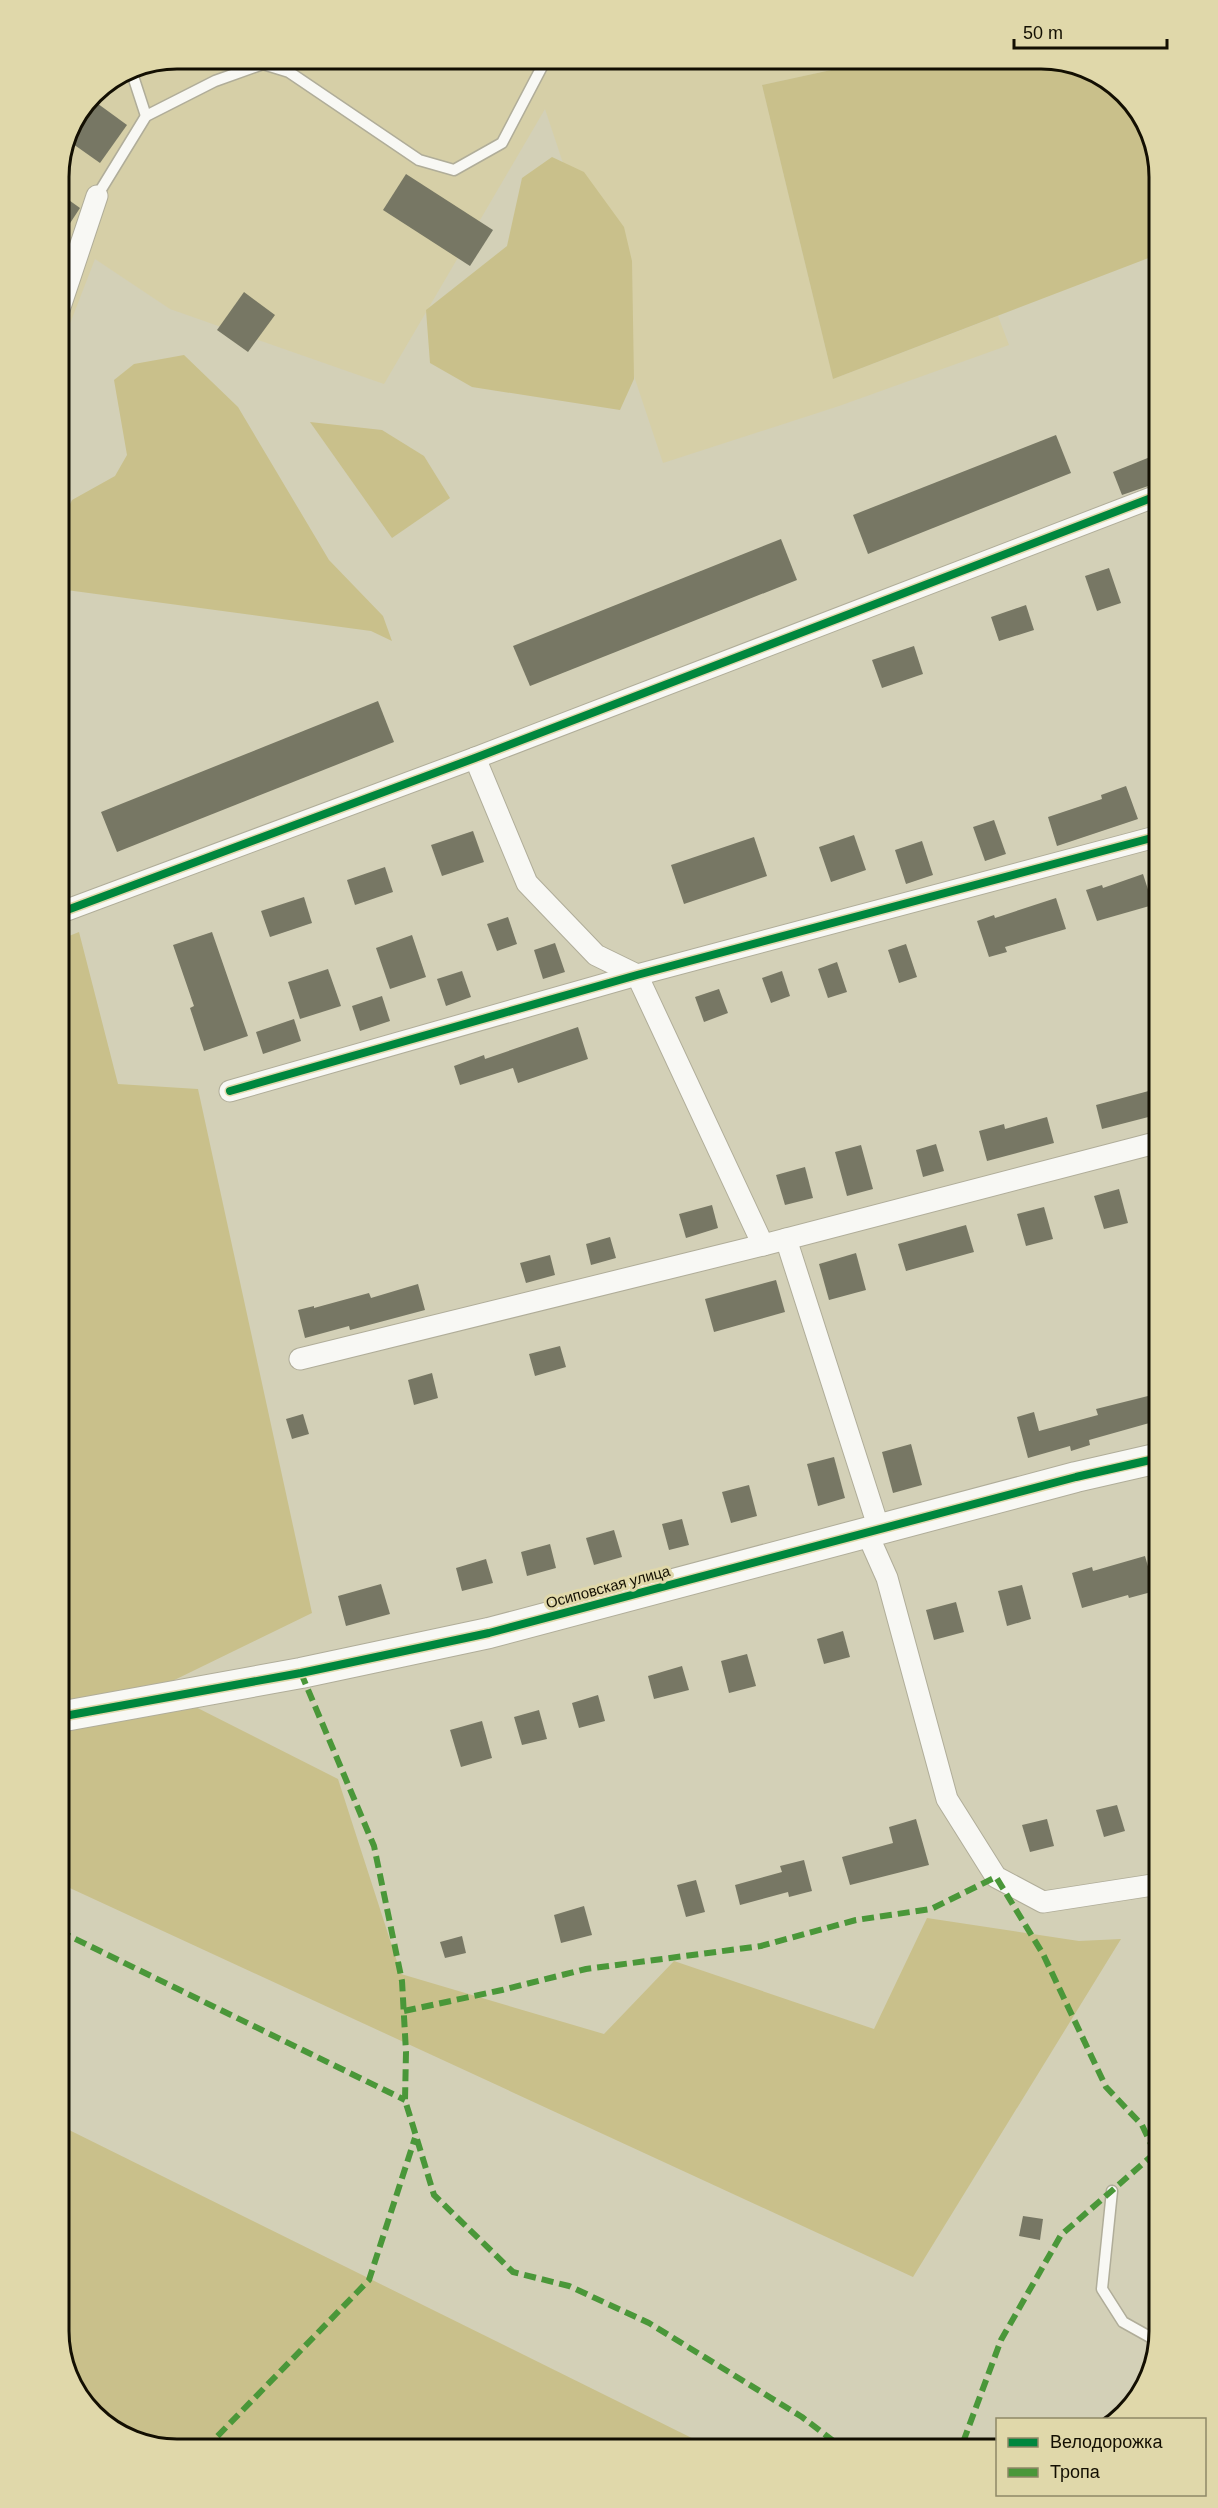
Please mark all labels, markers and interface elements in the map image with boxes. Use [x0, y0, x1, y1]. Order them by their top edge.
scale bar [1014, 12, 1167, 50]
text: 50 m [1023, 23, 1063, 43]
street label: Осиповская улица [544, 1562, 673, 1611]
legend [996, 2418, 1206, 2496]
text: Велодорожка [1050, 2432, 1163, 2452]
text: Тропа [1050, 2462, 1101, 2482]

